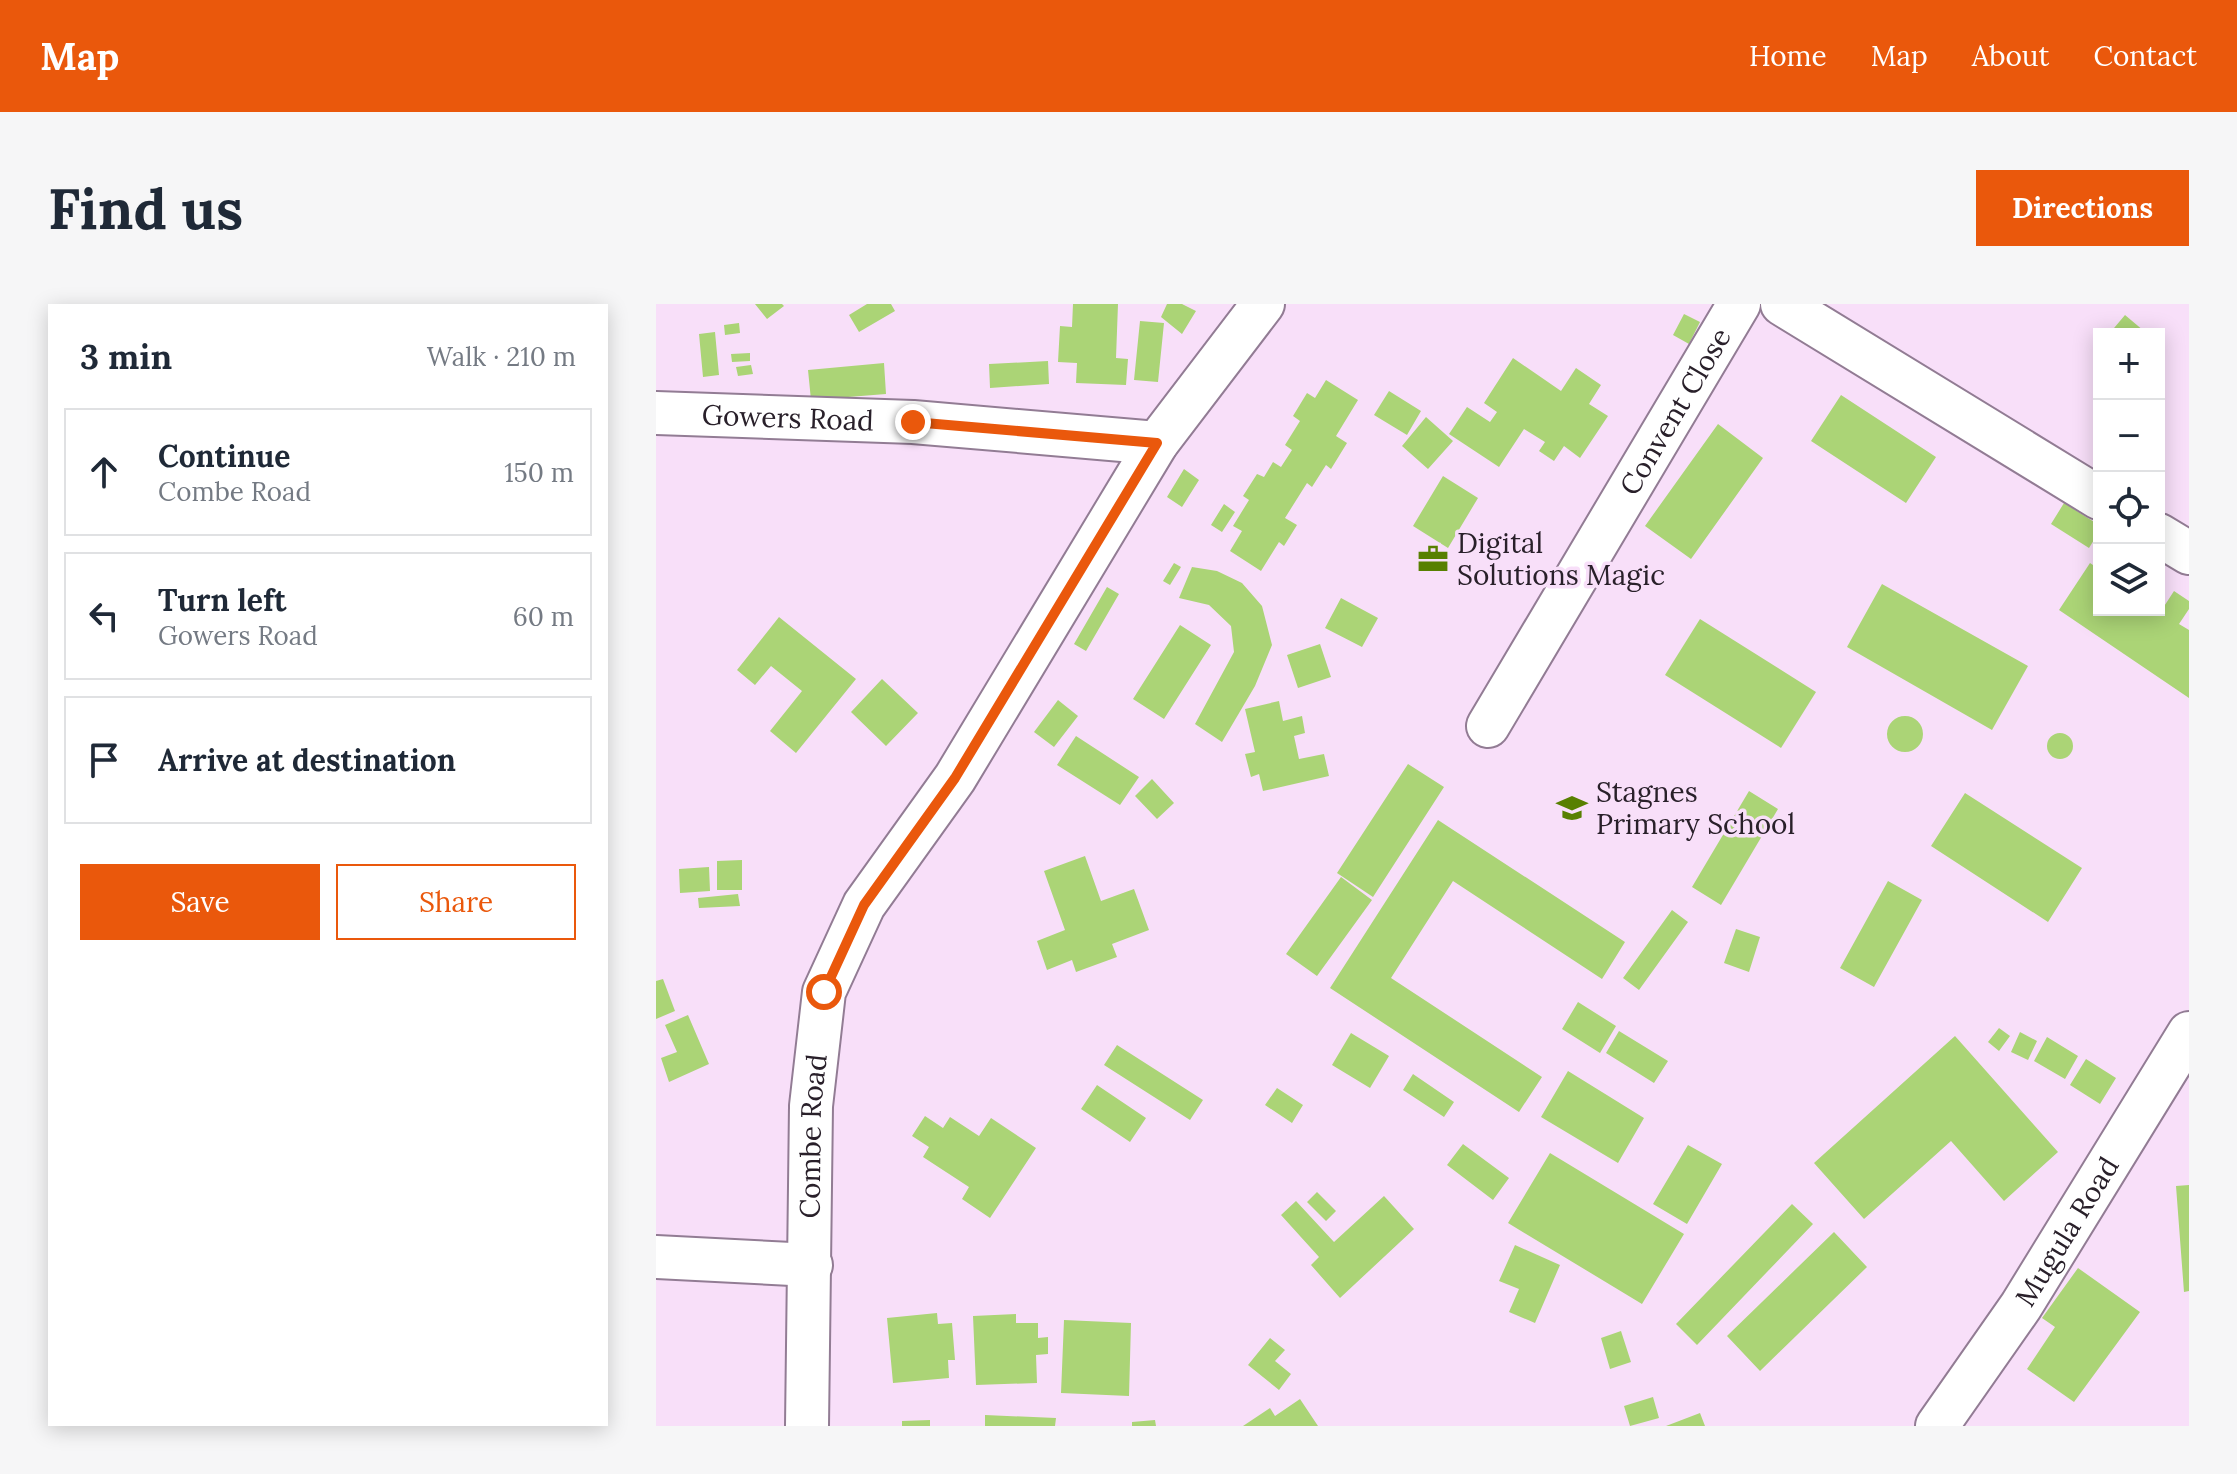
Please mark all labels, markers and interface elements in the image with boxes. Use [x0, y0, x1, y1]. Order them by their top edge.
text: Map [40, 32, 119, 80]
text: Home [1749, 38, 1827, 74]
text: Map [1871, 38, 1928, 74]
text: About [1972, 38, 2049, 74]
text: Contact [2093, 38, 2197, 74]
button: Directions [1976, 170, 2189, 246]
text: Find us [48, 173, 243, 244]
street label: Convent Close [1611, 321, 1739, 502]
map controls [2093, 328, 2165, 616]
button: + [2093, 328, 2165, 400]
text: 3 min [80, 335, 172, 378]
text: Walk · 210 m [427, 340, 576, 373]
street label: Gowers Road [701, 397, 875, 439]
button: − [2093, 400, 2165, 472]
route end [895, 404, 931, 440]
text: Continue [158, 437, 290, 475]
icon: ahead [82, 450, 126, 494]
text: 150 m [504, 456, 574, 489]
button: locate [2093, 472, 2165, 544]
text: Combe Road [158, 475, 311, 508]
place label: Digital Solutions Magic [1457, 525, 1665, 593]
office icon: Digital Solutions Magic [1416, 542, 1450, 576]
button: layers [2093, 544, 2165, 616]
text: Turn left [158, 581, 286, 619]
icon: left [82, 594, 126, 638]
text: 60 m [513, 600, 574, 633]
text: Gowers Road [158, 619, 318, 652]
icon: arrive [82, 738, 126, 782]
text: Arrive at destination [158, 741, 456, 779]
place label: Stagnes Primary School [1596, 774, 1795, 842]
school or university icon: Stagnes Primary School [1555, 791, 1589, 825]
button: Save [80, 864, 320, 940]
button: Share [336, 864, 576, 940]
route start [806, 974, 842, 1010]
street label: Combe Road [792, 1052, 835, 1219]
street label: Mugula Road [2007, 1150, 2127, 1313]

